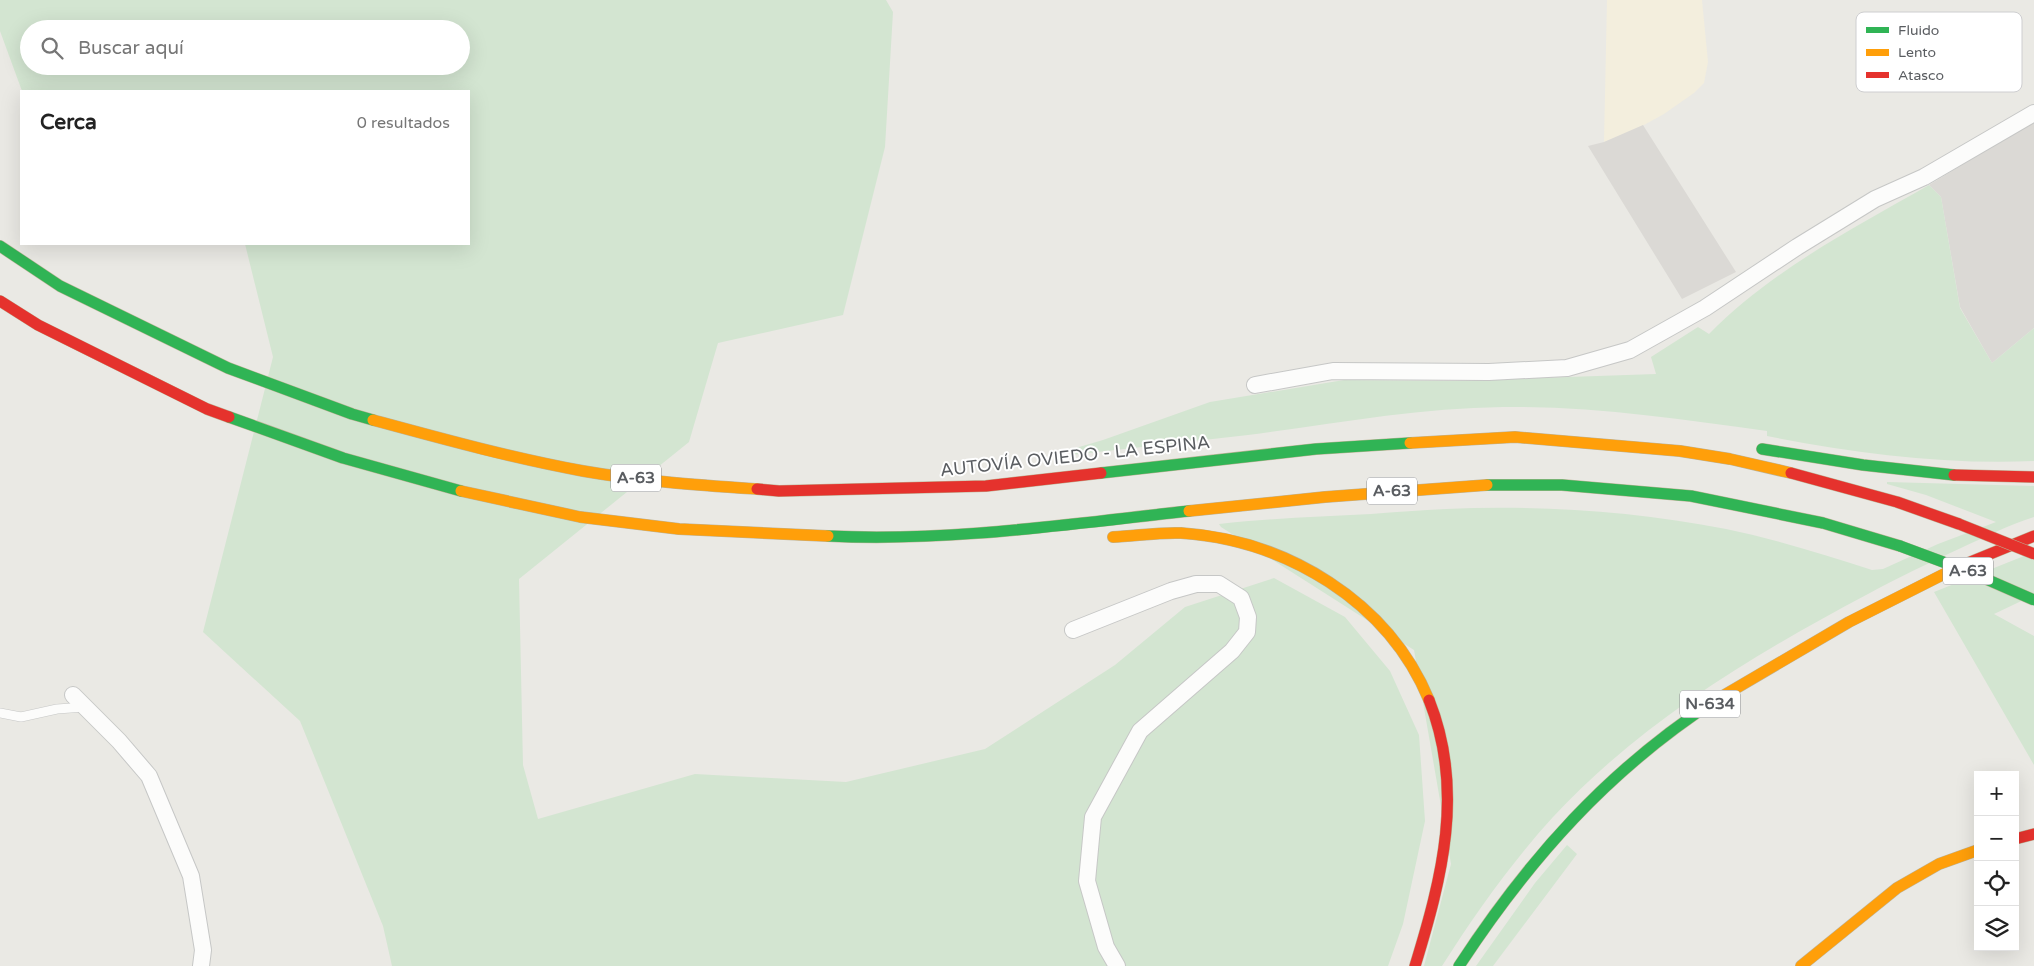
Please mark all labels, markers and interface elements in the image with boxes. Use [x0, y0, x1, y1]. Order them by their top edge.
legend [1856, 12, 2022, 92]
search box [20, 20, 470, 75]
text: Fluido [1898, 22, 1939, 39]
icon: search [38, 34, 66, 62]
text: Buscar aquí [78, 37, 184, 59]
text: Lento [1898, 44, 1936, 61]
text: Atasco [1898, 67, 1944, 84]
text: Cerca [40, 110, 97, 135]
text: 0 resultados [357, 113, 450, 133]
street label: AUTOVÍA OVIEDO - LA ESPINA [939, 431, 1211, 481]
road number: A-63 [611, 464, 661, 492]
road number: A-63 [1367, 478, 1417, 504]
road number: A-63 [1943, 558, 1993, 584]
road number: N-634 [1680, 691, 1740, 718]
map controls [1974, 771, 2019, 951]
button: + [1974, 771, 2019, 816]
button: − [1974, 816, 2019, 861]
button: locate [1974, 861, 2019, 906]
button: layers [1974, 906, 2019, 951]

